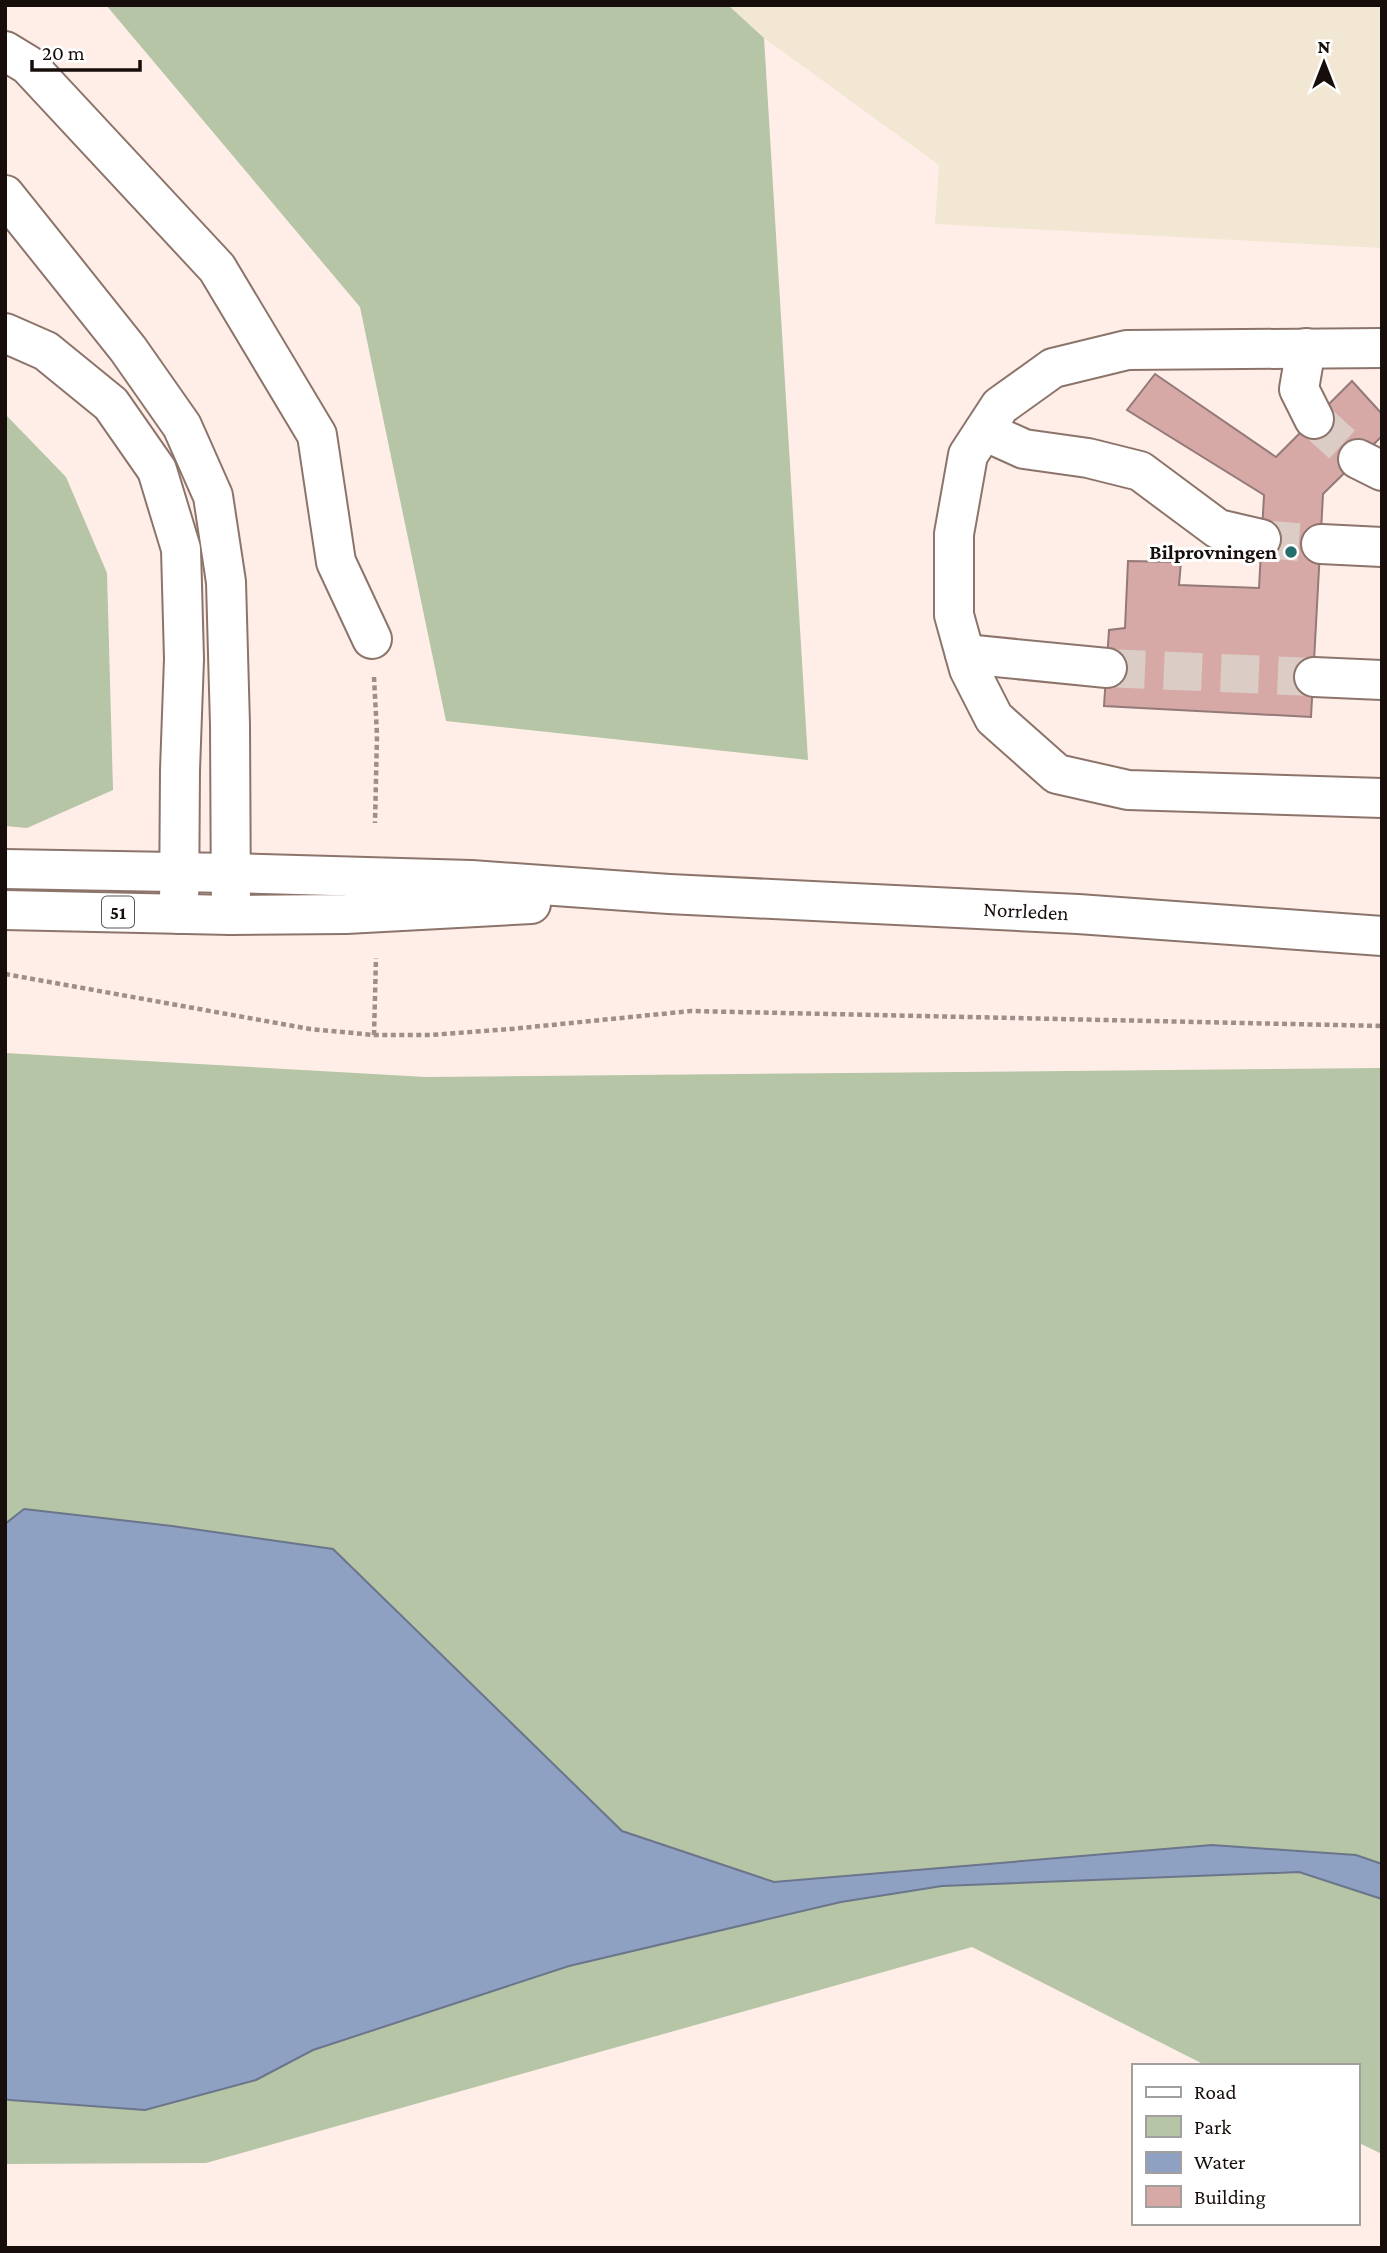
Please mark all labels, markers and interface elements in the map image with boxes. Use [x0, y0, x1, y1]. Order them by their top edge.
scale bar [32, 28, 140, 72]
north arrow [1289, 28, 1359, 98]
text: N [1318, 36, 1331, 57]
text: 20 m [42, 41, 85, 65]
place label: Bilprovningen [1149, 540, 1277, 564]
marker: Bilprovningen [1283, 544, 1299, 560]
road number: 51 [102, 896, 134, 928]
street label: Norrleden [983, 897, 1069, 925]
legend [1132, 2064, 1359, 2225]
text: Road [1194, 2080, 1237, 2104]
text: Park [1194, 2115, 1231, 2139]
text: Water [1194, 2150, 1246, 2174]
text: Building [1194, 2185, 1266, 2209]

